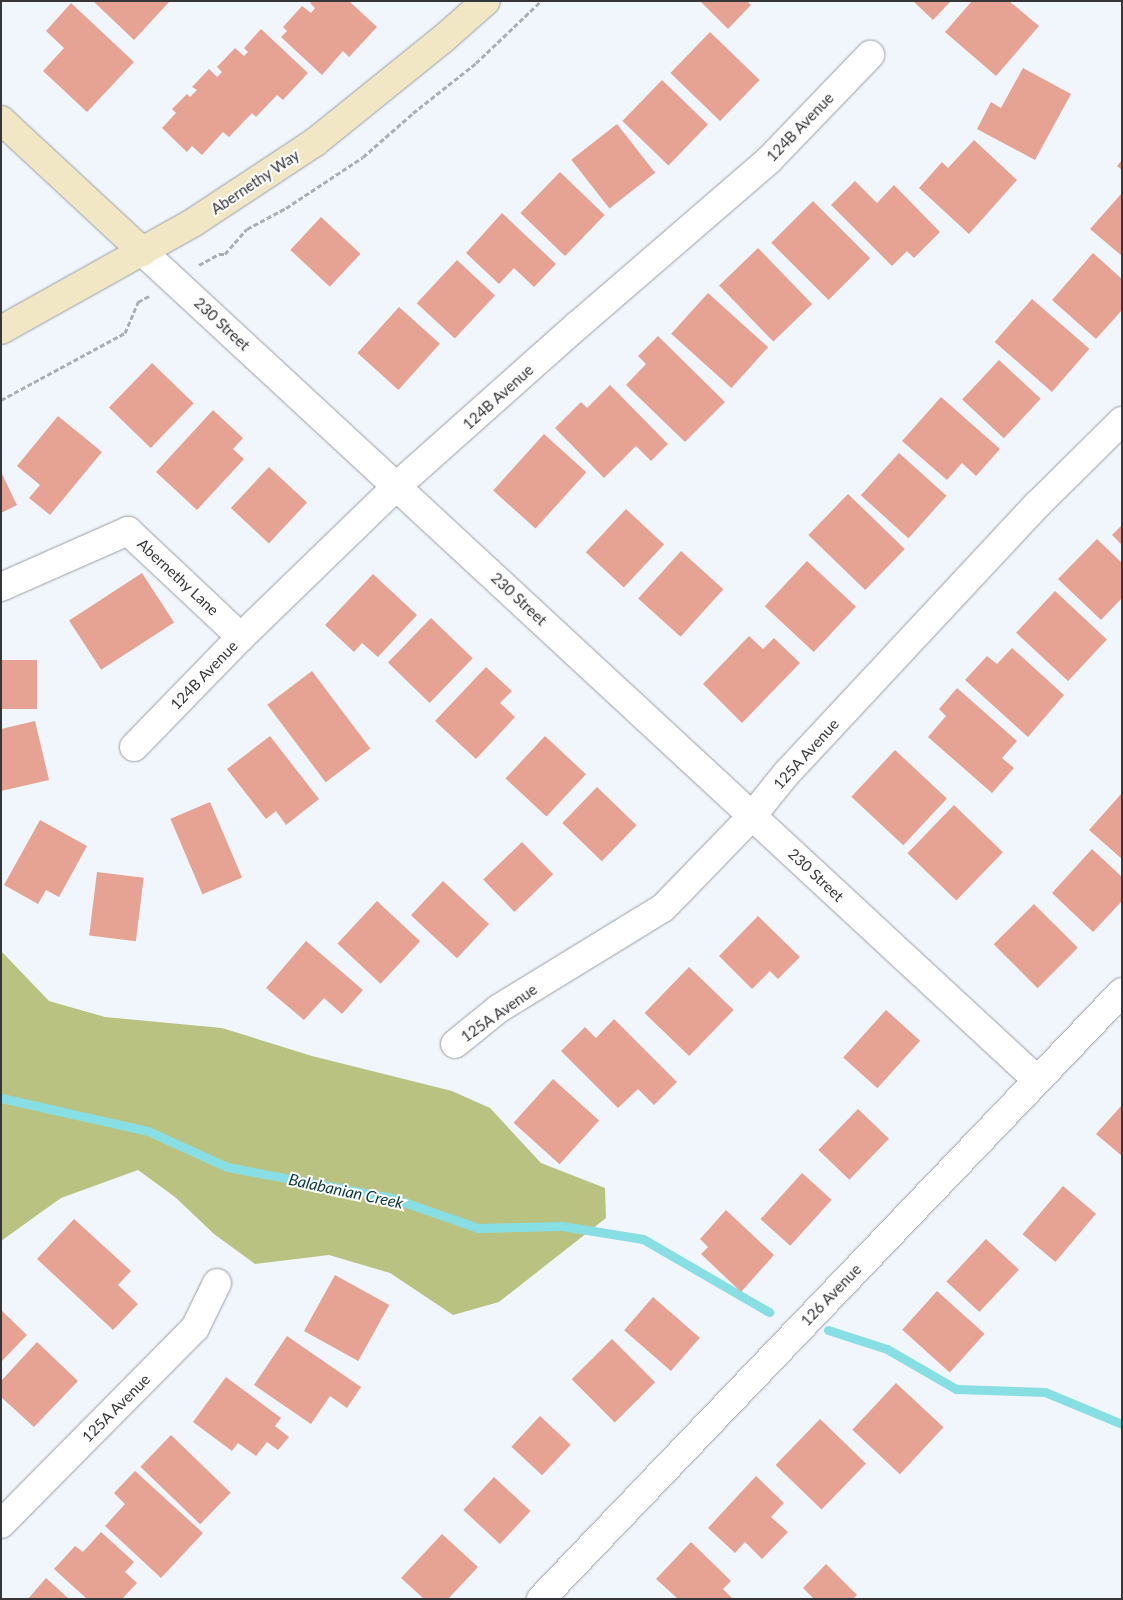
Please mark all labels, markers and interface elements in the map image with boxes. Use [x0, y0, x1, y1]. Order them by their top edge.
street label: 124B Avenue [763, 89, 837, 165]
street label: Abernethy Way [207, 146, 303, 218]
street label: 230 Street [190, 294, 254, 354]
street label: 124B Avenue [459, 360, 537, 434]
street label: Abernethy Lane [134, 535, 222, 619]
street label: 230 Street [487, 569, 551, 629]
street label: 124B Avenue [167, 637, 241, 713]
street label: 125A Avenue [769, 715, 843, 793]
street label: 230 Street [784, 845, 848, 905]
street label: 125A Avenue [457, 980, 541, 1046]
water label: Balabanian Creek [287, 1169, 405, 1213]
street label: 126 Avenue [797, 1260, 865, 1330]
street label: 125A Avenue [78, 1370, 154, 1446]

